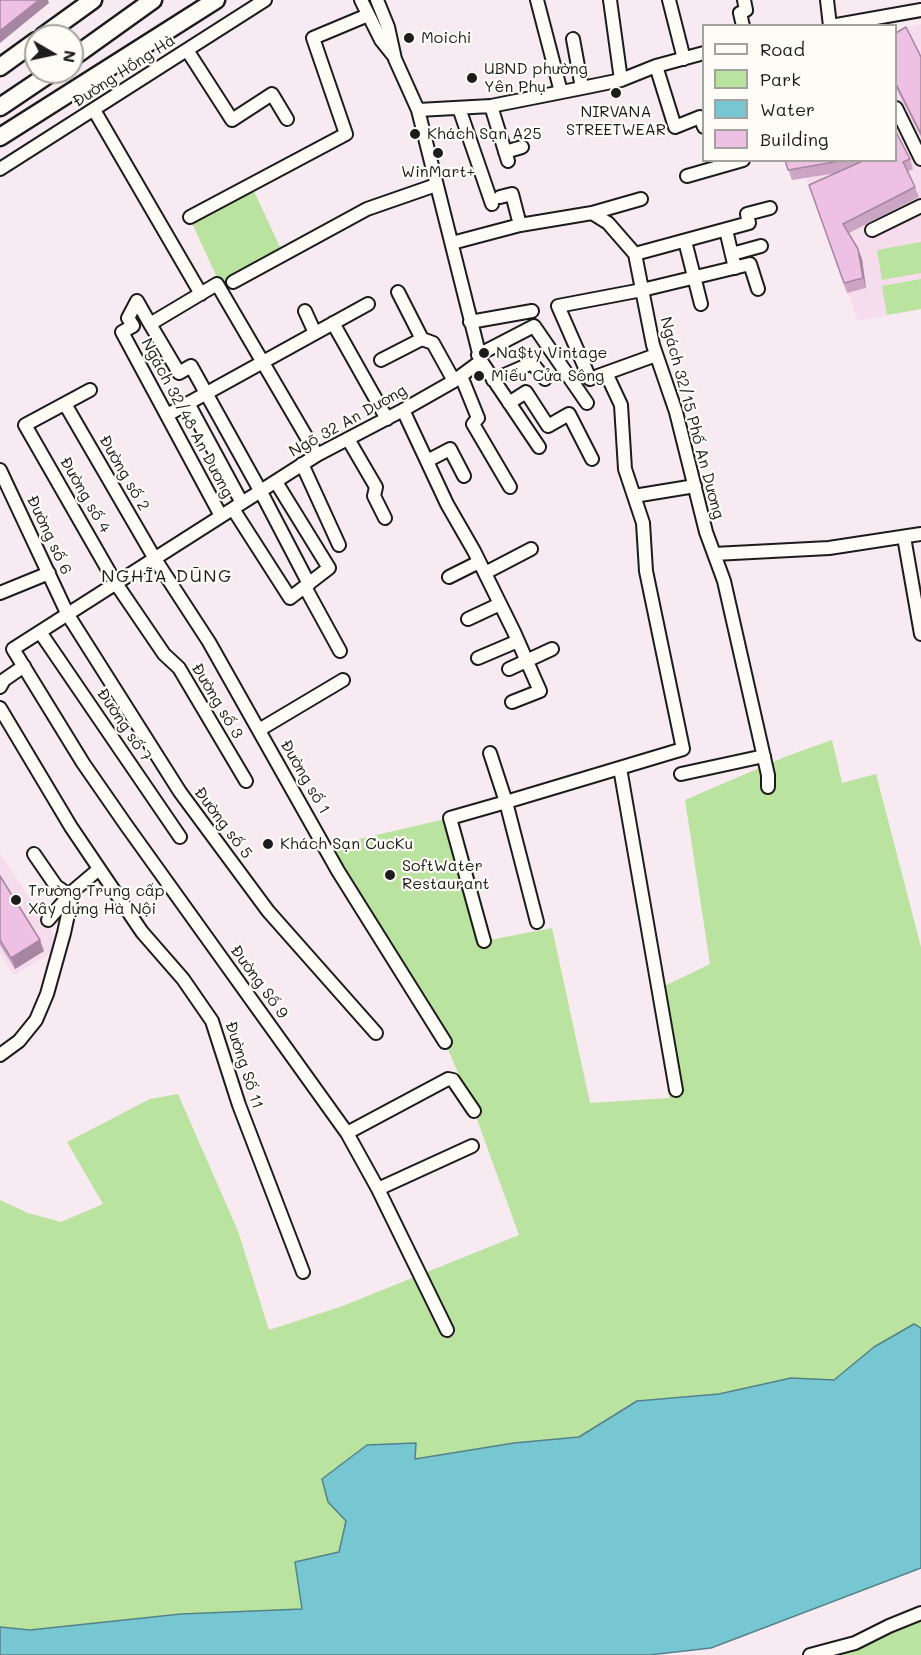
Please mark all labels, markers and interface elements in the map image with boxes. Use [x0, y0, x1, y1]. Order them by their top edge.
north arrow [24, 24, 84, 84]
legend [702, 24, 897, 162]
place label: Moichi [421, 28, 471, 48]
street label: Đường Hồng Hà [69, 31, 179, 111]
marker: Moichi [402, 31, 416, 45]
text: Road [760, 37, 805, 61]
text: N [59, 49, 82, 64]
place label: UBND phường Yên Phụ [484, 59, 588, 97]
text: Park [760, 67, 801, 91]
marker: UBND phường Yên Phụ [465, 71, 479, 85]
marker: NIRVANA STREETWEAR [609, 86, 623, 100]
text: Water [760, 97, 815, 121]
place label: NIRVANA STREETWEAR [566, 102, 666, 140]
place label: Khách Sạn A25 [427, 124, 542, 144]
marker: Khách Sạn A25 [408, 127, 422, 141]
text: Building [760, 127, 828, 151]
marker: WinMart+ [431, 146, 445, 160]
place label: WinMart+ [401, 162, 475, 182]
street label: Ngách 32/15 Phố An Dương [656, 315, 728, 521]
street label: Ngách 32/48 An Dương [137, 335, 237, 501]
place label: Na$ty Vintage [496, 343, 607, 363]
marker: Na$ty Vintage [477, 346, 491, 360]
place label: Miếu Cửa Sông [491, 366, 604, 386]
marker: Miếu Cửa Sông [472, 369, 486, 383]
street label: Ngõ 32 An Dương [286, 381, 410, 461]
street label: Đường số 2 [95, 432, 153, 514]
street label: Đường số 4 [55, 453, 115, 537]
street label: Đường số 6 [22, 492, 76, 578]
district label: NGHĨA DŨNG [101, 565, 233, 587]
street label: Đường số 3 [187, 660, 247, 742]
street label: Đường số 7 [92, 685, 156, 765]
street label: Đường số 1 [276, 736, 334, 818]
street label: Đường số 5 [190, 783, 256, 863]
place label: Khách Sạn CucKu [280, 834, 413, 854]
marker: Khách Sạn CucKu [261, 837, 275, 851]
place label: SoftWater Restaurant [402, 856, 490, 894]
marker: SoftWater Restaurant [383, 868, 397, 882]
place label: Trường Trung cấp Xây dựng Hà Nội [28, 881, 165, 919]
marker: Trường Trung cấp Xây dựng Hà Nội [9, 893, 23, 907]
street label: Đường Số 9 [226, 942, 292, 1022]
street label: Đường Số 11 [221, 1019, 267, 1111]

